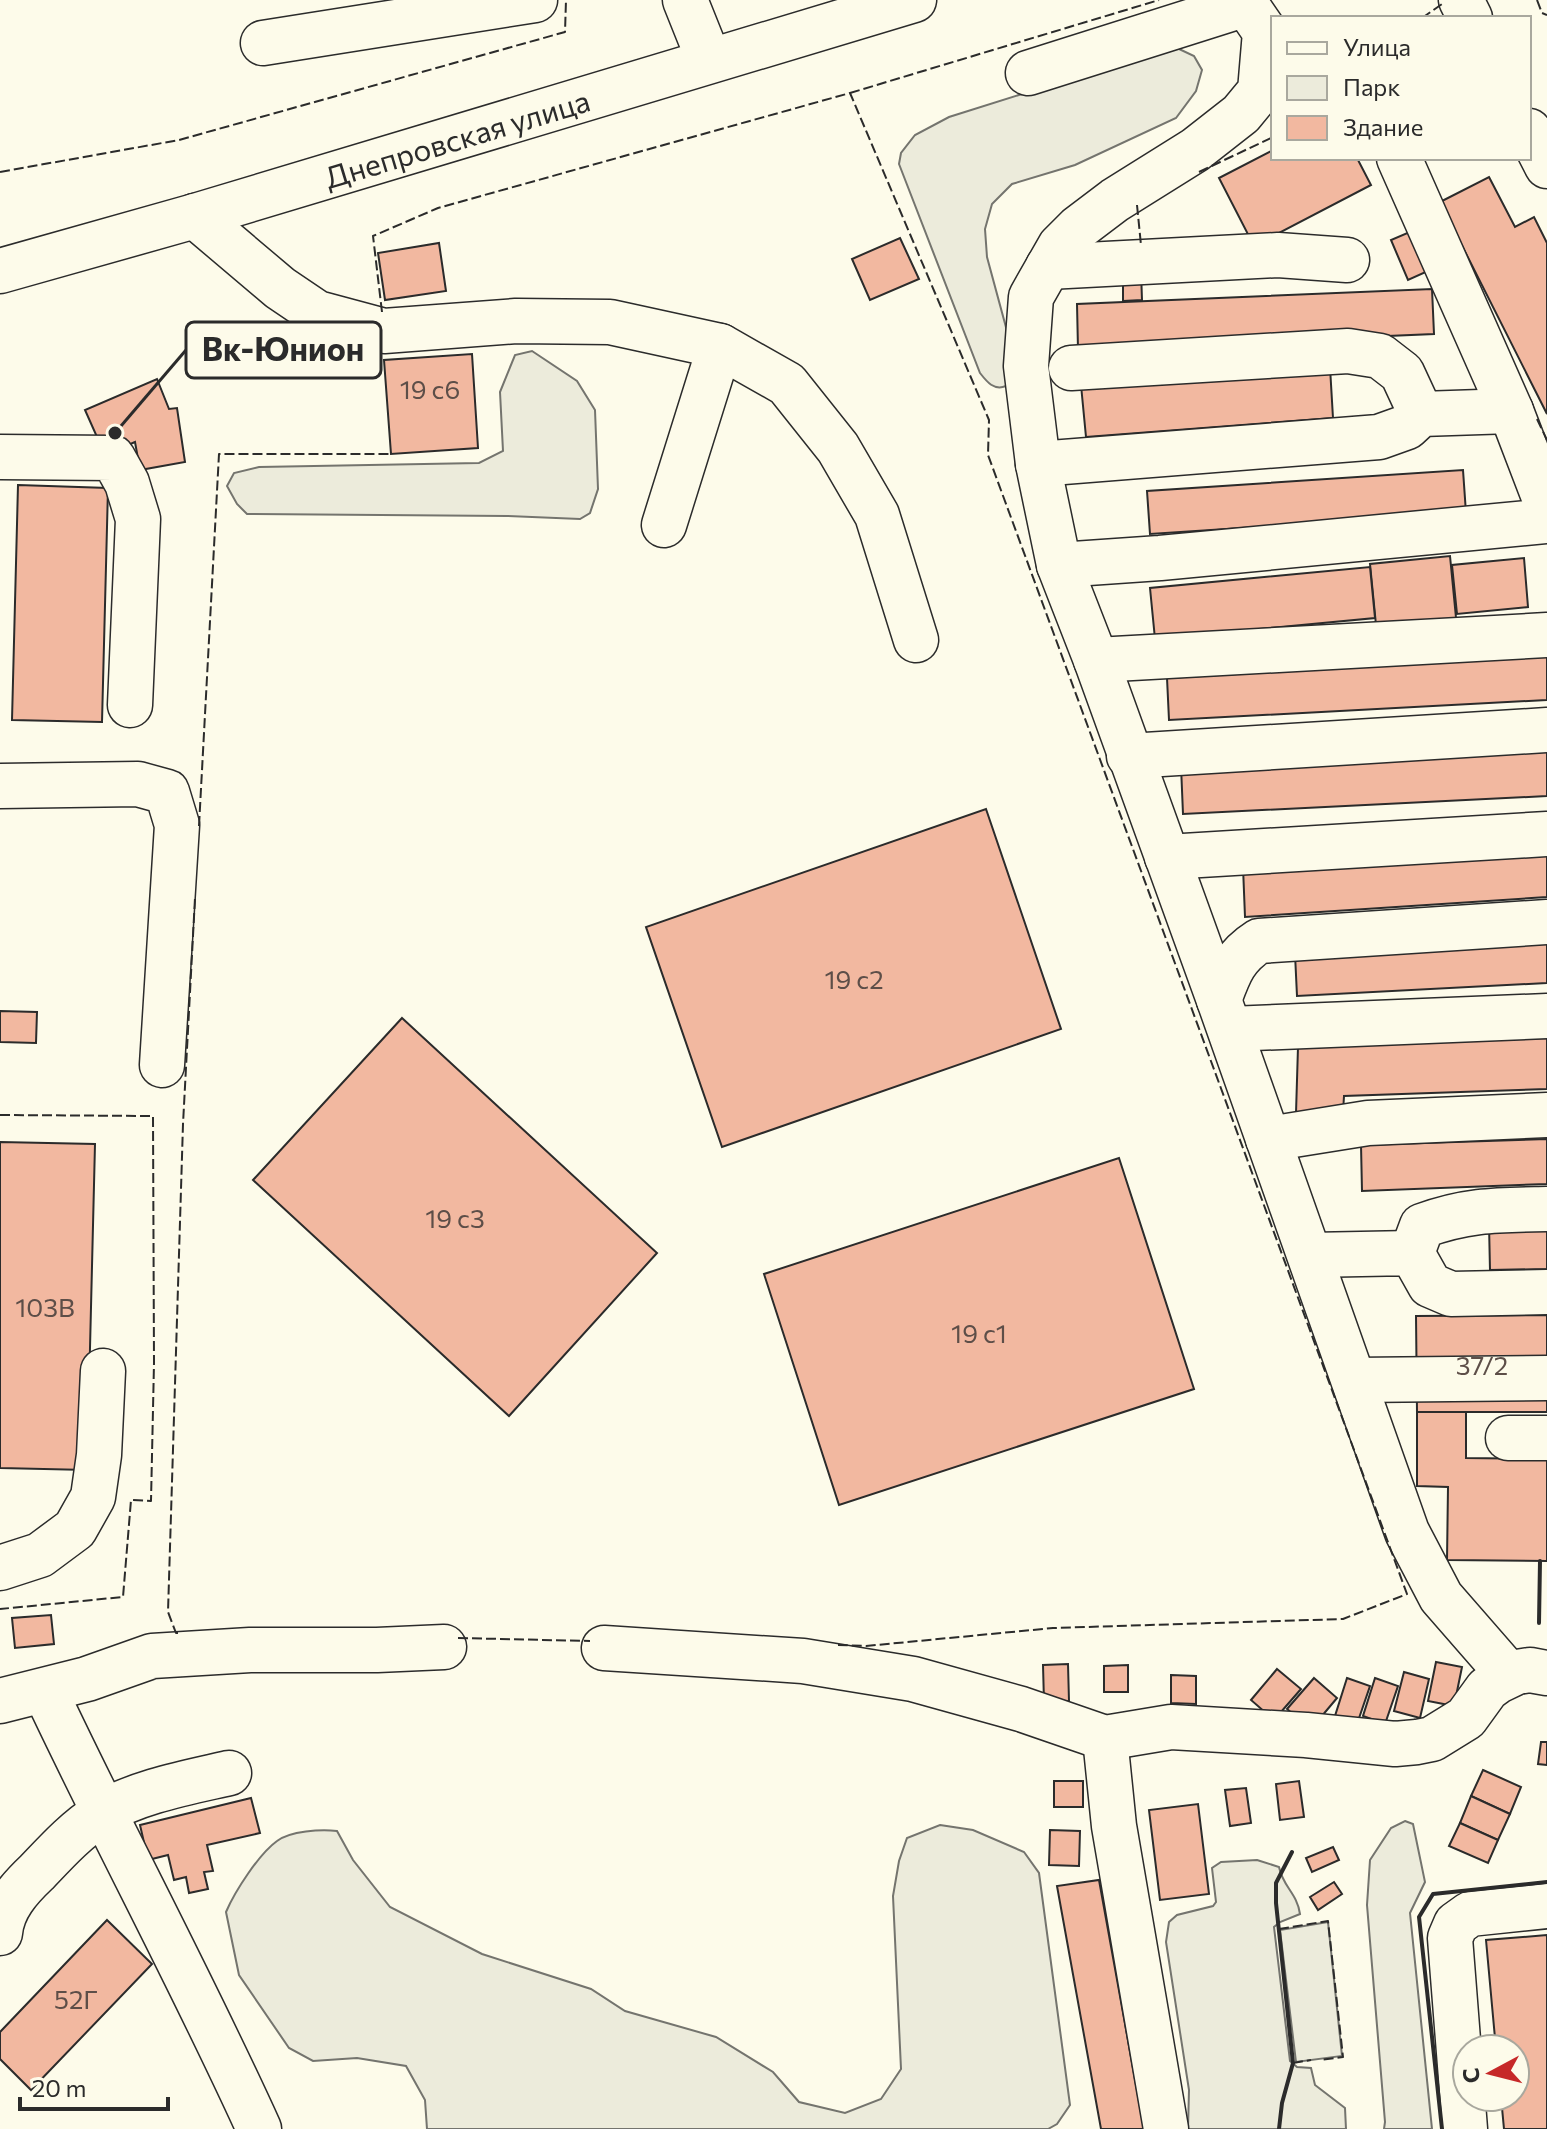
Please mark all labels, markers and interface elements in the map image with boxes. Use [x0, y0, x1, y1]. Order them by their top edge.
legend [1271, 16, 1531, 160]
text: Улица [1343, 32, 1411, 61]
text: Парк [1343, 72, 1400, 101]
street label: Днепровская улица [320, 80, 594, 195]
text: Здание [1343, 112, 1423, 141]
callout: Вк-Юнион [186, 322, 381, 378]
text: Вк-Юнион [202, 328, 364, 368]
house number: 19 с6 [400, 373, 460, 404]
house number: 19 с2 [824, 963, 884, 994]
house number: 19 с3 [425, 1202, 485, 1233]
house number: 103В [15, 1291, 75, 1322]
house number: 19 с1 [951, 1317, 1007, 1348]
house number: 37/2 [1456, 1349, 1508, 1380]
house number: 52Г [54, 1983, 98, 2014]
north arrow [1451, 2033, 1531, 2113]
scale bar [20, 2061, 168, 2111]
text: С [1456, 2066, 1485, 2085]
text: 20 m [32, 2073, 86, 2102]

